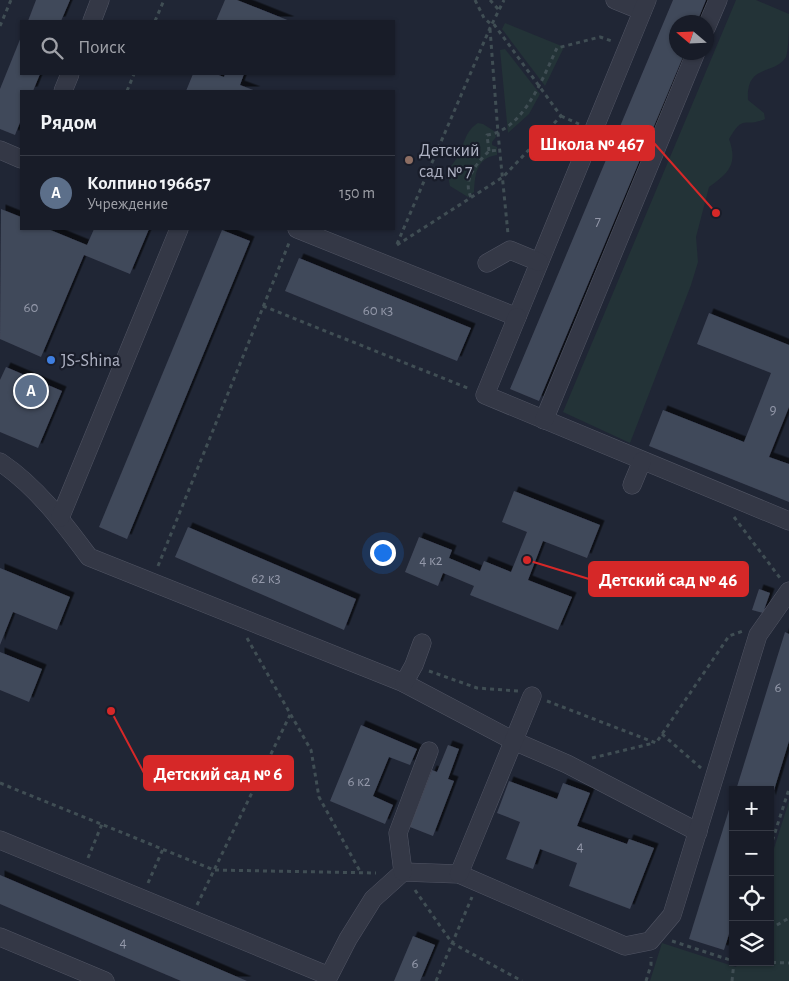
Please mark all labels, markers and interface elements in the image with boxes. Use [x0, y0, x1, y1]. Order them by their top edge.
north arrow [669, 15, 714, 60]
search box [20, 20, 395, 75]
icon: search [38, 34, 66, 62]
text: Поиск [78, 38, 125, 57]
text: Рядом [40, 112, 97, 133]
callout: Школа № 467 [530, 126, 654, 160]
text: Школа № 467 [540, 135, 644, 154]
place label: Детский сад № 7 [419, 142, 480, 181]
marker: Детский сад № 7 [403, 154, 415, 166]
text: Колпино 196657 [87, 174, 211, 193]
text: A [51, 185, 61, 201]
text: 150 m [339, 185, 375, 201]
text: Учреждение [87, 196, 168, 212]
house number: 7 [595, 214, 601, 229]
house number: 60 [24, 300, 39, 315]
house number: 60 к3 [363, 303, 393, 318]
place label: JS-Shina [61, 352, 120, 370]
marker: JS-Shina [45, 354, 57, 366]
pin: A [15, 372, 47, 410]
house number: 9 [769, 402, 777, 417]
your location [370, 540, 396, 566]
house number: 4 к2 [419, 553, 443, 568]
callout: Детский сад № 46 [589, 562, 748, 596]
house number: 62 к3 [251, 571, 281, 586]
text: Детский сад № 46 [599, 571, 737, 590]
house number: 6 [774, 680, 782, 695]
callout: Детский сад № 6 [144, 756, 293, 790]
text: Детский сад № 6 [153, 765, 283, 784]
house number: 6 к2 [347, 774, 371, 789]
map controls [729, 786, 774, 966]
button: + [729, 786, 774, 831]
button: − [729, 831, 774, 876]
house number: 4 [576, 839, 584, 854]
button: locate [729, 876, 774, 921]
button: layers [729, 921, 774, 966]
house number: 4 [119, 935, 127, 950]
house number: 6 [411, 956, 419, 971]

